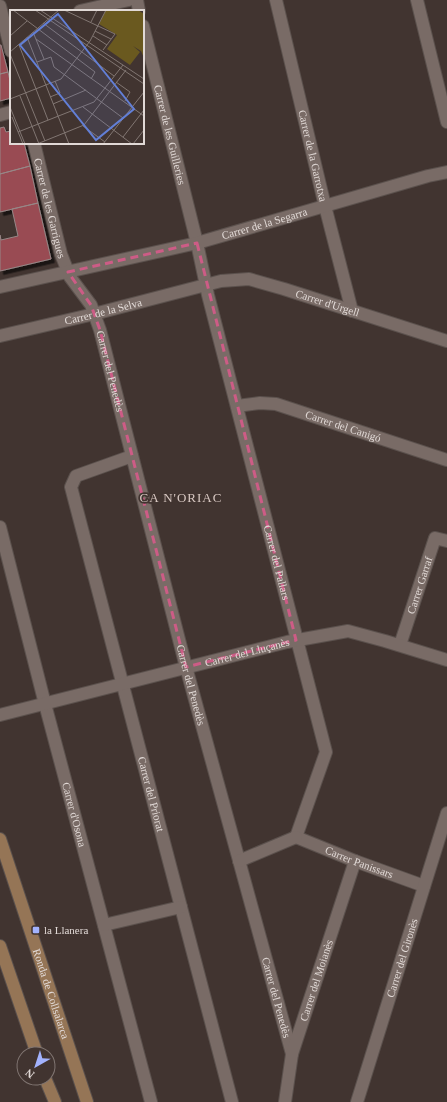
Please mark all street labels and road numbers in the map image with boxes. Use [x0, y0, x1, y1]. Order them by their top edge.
street label: Carrer de les Guilleries [152, 84, 188, 186]
street label: Carrer de la Garrotxa [296, 109, 330, 203]
street label: Carrer de les Garrigues [32, 157, 68, 260]
street label: Carrer de la Segarra [220, 205, 309, 242]
street label: Carrer d'Urgell [294, 287, 361, 319]
street label: Carrer de la Selva [63, 296, 143, 327]
street label: Carrer del Penedès [94, 329, 127, 413]
street label: Carrer del Canigó [304, 408, 383, 444]
street label: Carrer del Pallars [262, 524, 293, 601]
street label: Carrer Garraf [405, 555, 435, 615]
street label: Carrer del Lluçanès [204, 636, 290, 669]
street label: Carrer del Penedès [175, 643, 208, 727]
street label: Carrer del Priorat [136, 755, 167, 833]
street label: Carrer d'Osona [60, 781, 89, 848]
street label: Carrer Panissars [323, 844, 395, 880]
street label: Carrer del Gironès [384, 917, 420, 999]
street label: Carrer del Moianès [297, 938, 335, 1023]
street label: Ronda de Collsalarca [31, 947, 72, 1040]
street label: Carrer del Penedès [260, 956, 293, 1039]

